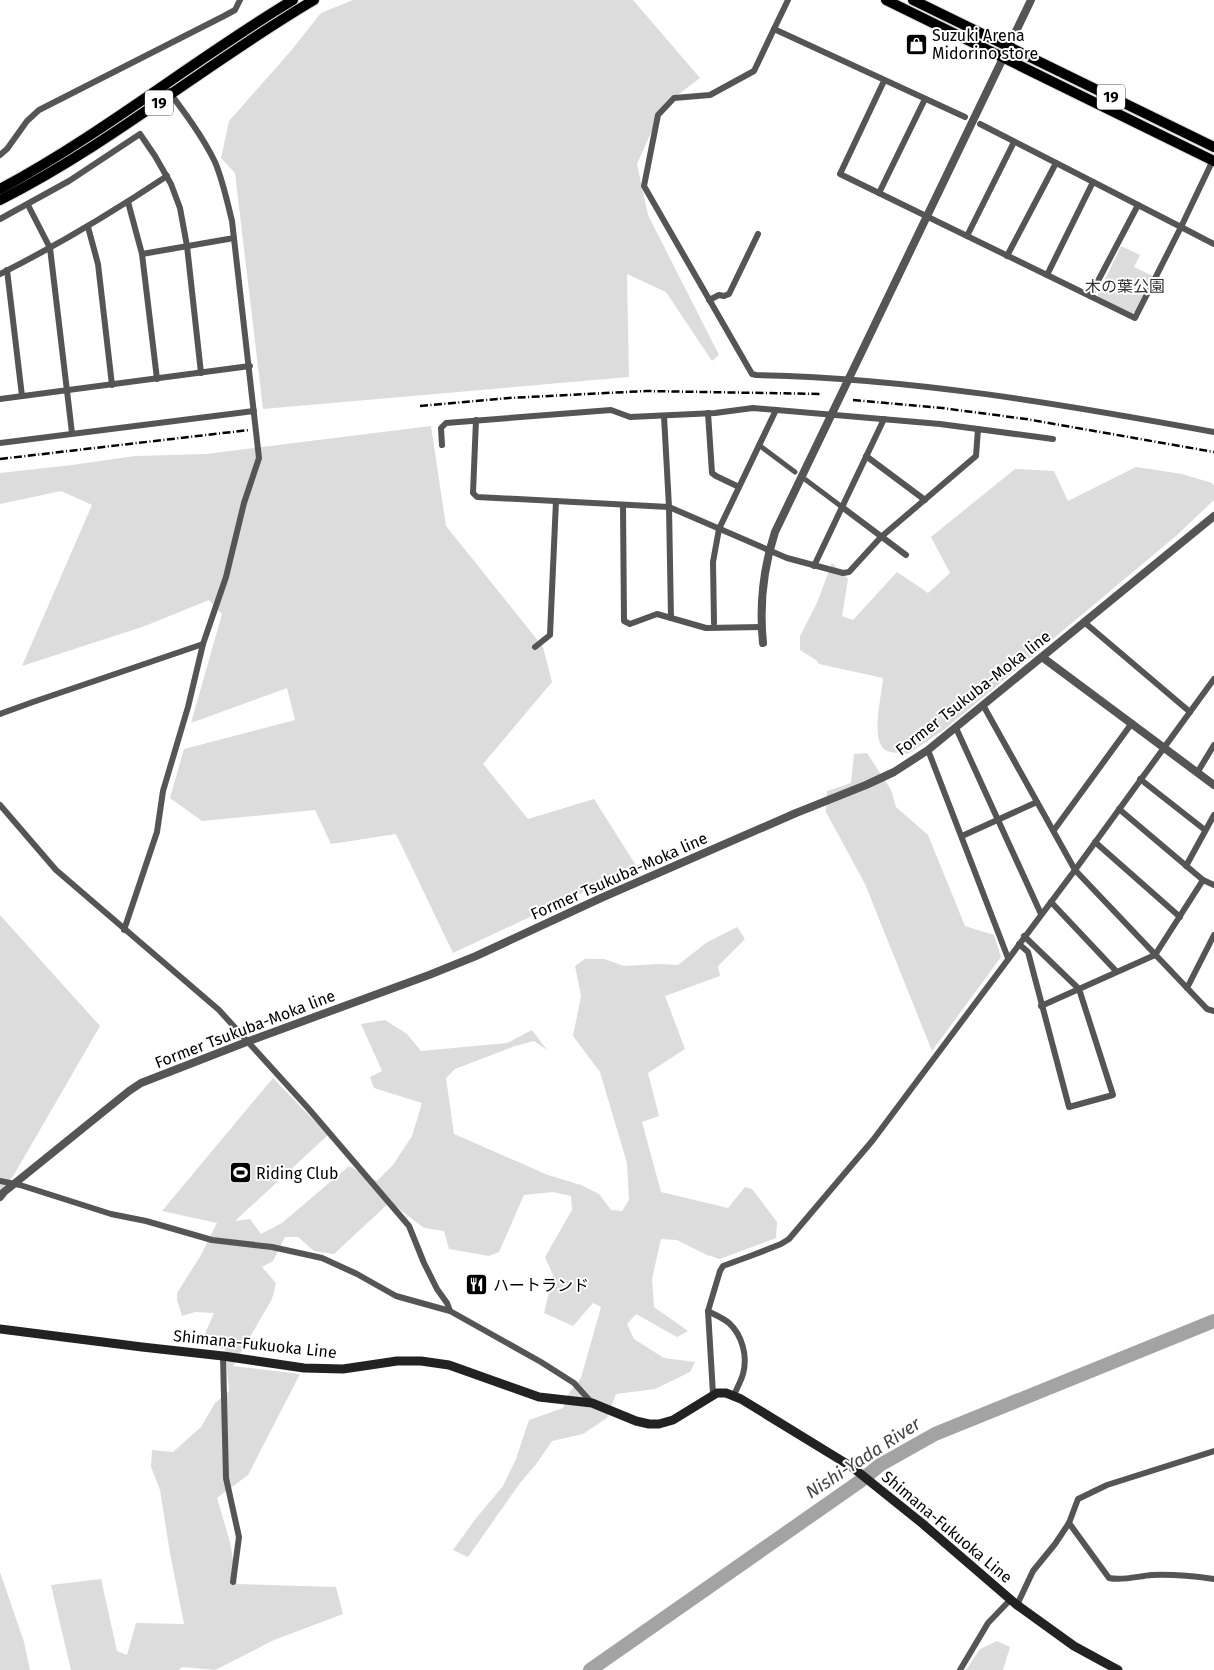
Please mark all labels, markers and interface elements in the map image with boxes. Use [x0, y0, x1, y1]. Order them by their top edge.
place label: Suzuki Arena Midorino store [932, 26, 1038, 63]
shop icon: Suzuki Arena Midorino store [904, 32, 928, 56]
road number: 19 [1097, 84, 1125, 110]
road number: 19 [145, 90, 173, 116]
park label: 木の葉公園 [1085, 277, 1165, 296]
street label: Former Tsukuba-Moka line [892, 627, 1054, 759]
street label: Former Tsukuba-Moka line [528, 828, 710, 924]
street label: Former Tsukuba-Moka line [152, 986, 338, 1072]
sports icon: Riding Club [228, 1161, 252, 1185]
place label: Riding Club [256, 1164, 339, 1183]
restaurant icon: ハートランド [465, 1273, 489, 1297]
place label: ハートランド [493, 1276, 589, 1295]
street label: Shimana-Fukuoka Line [172, 1326, 338, 1362]
water label: Nishi-Yada River [802, 1412, 925, 1503]
street label: Shimana-Fukuoka Line [878, 1467, 1016, 1587]

